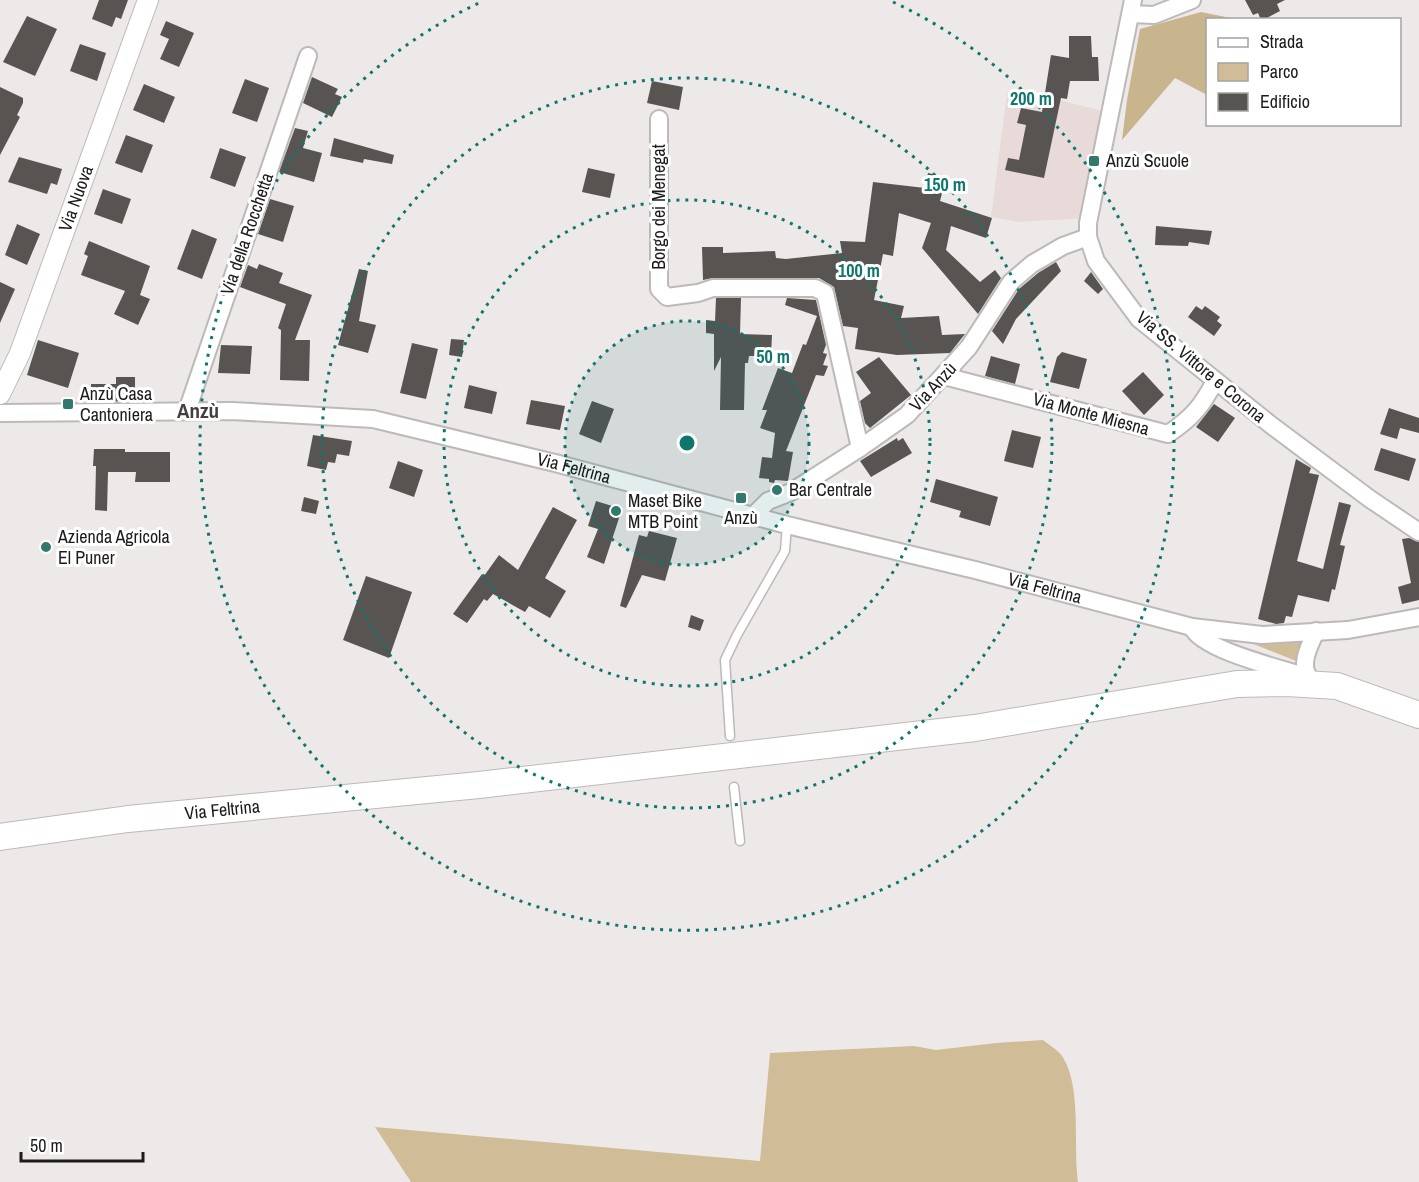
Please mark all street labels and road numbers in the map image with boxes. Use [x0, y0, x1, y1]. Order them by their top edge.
street label: Borgo dei Menegat [646, 144, 671, 270]
street label: Via Nuova [52, 162, 99, 235]
street label: Via della Rocchetta [214, 169, 279, 298]
street label: Via SS. Vittore e Corona [1131, 305, 1271, 428]
street label: Via Anzù [903, 357, 962, 417]
street label: Via Monte Miesna [1030, 386, 1152, 441]
street label: Via Feltrina [534, 446, 614, 489]
street label: Via Feltrina [1005, 566, 1084, 609]
street label: Via Feltrina [184, 793, 261, 825]

